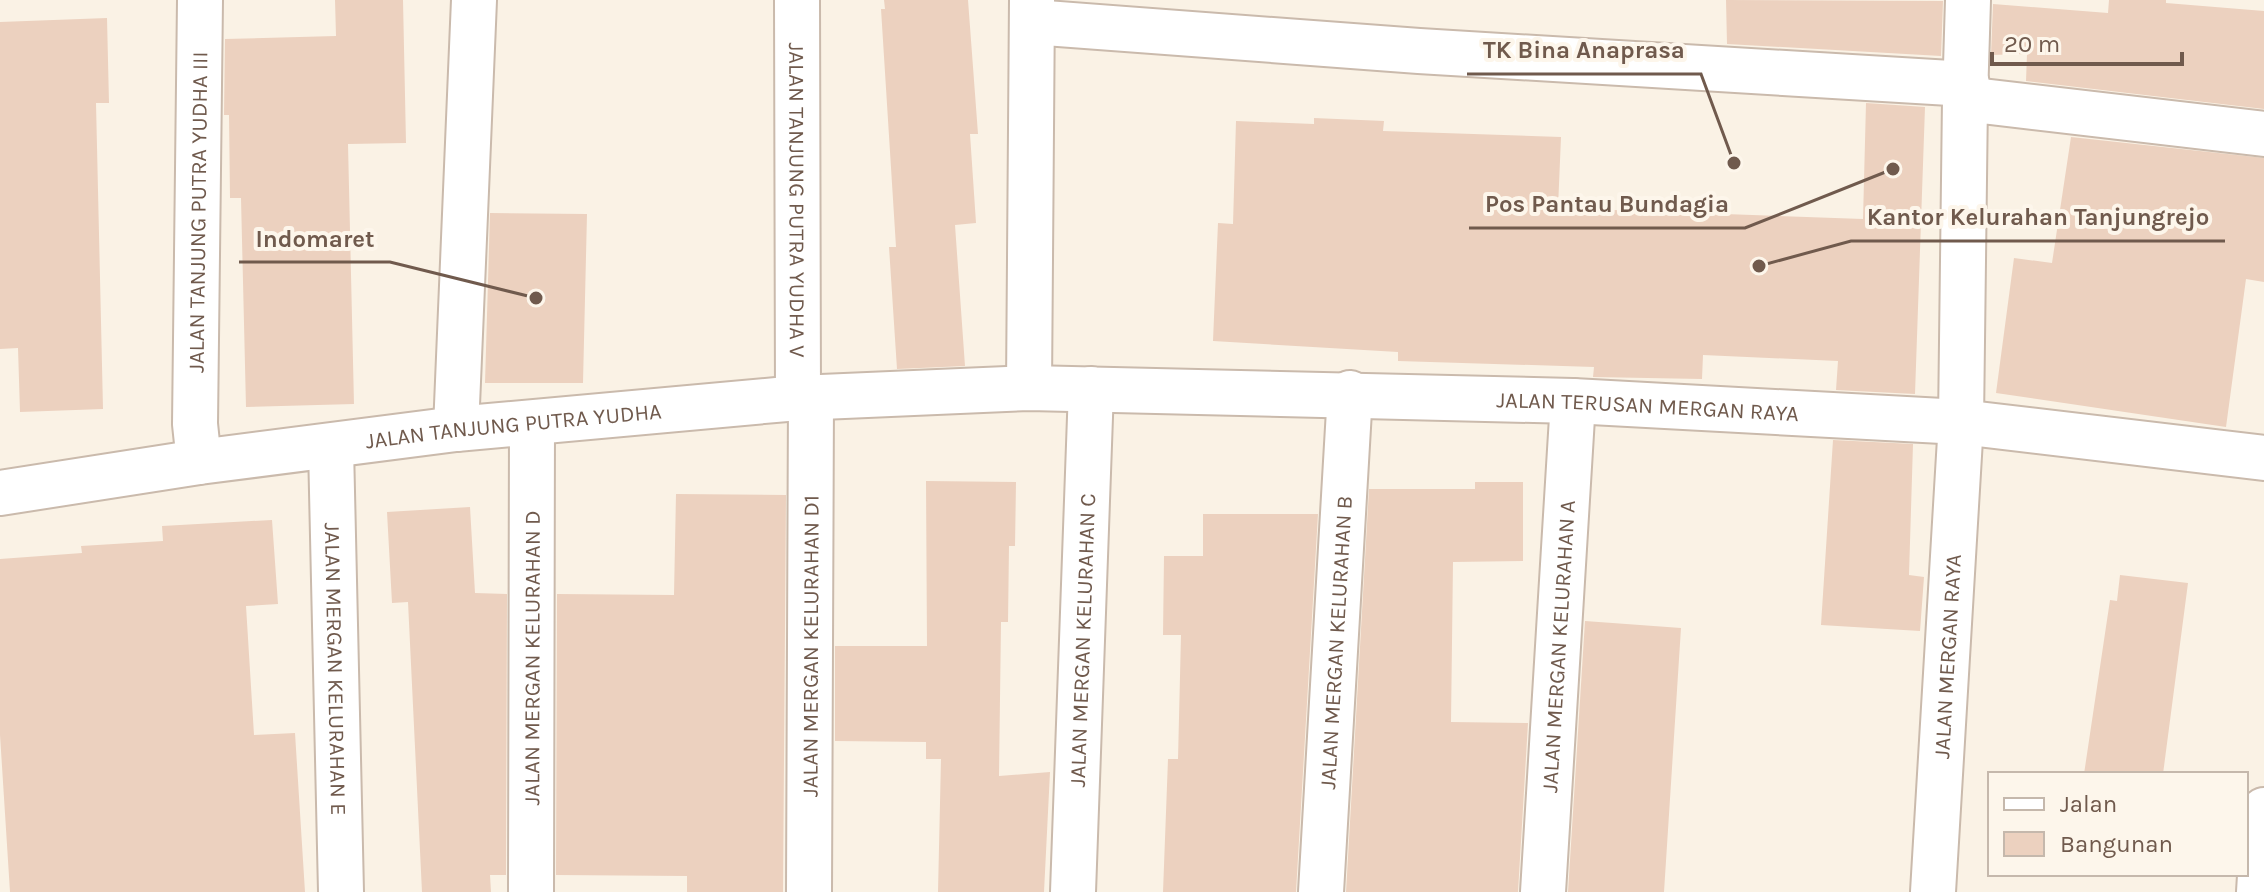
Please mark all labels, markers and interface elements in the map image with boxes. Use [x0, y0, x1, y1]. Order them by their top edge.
scale bar [1992, 16, 2182, 66]
callout: TK Bina Anaprasa [1467, 26, 1701, 74]
text: 20 m [2004, 30, 2060, 58]
text: TK Bina Anaprasa [1483, 36, 1685, 64]
street label: JALAN TANJUNG PUTRA YUDHA V [783, 42, 810, 358]
street label: JALAN TANJUNG PUTRA YUDHA III [184, 51, 213, 373]
callout: Pos Pantau Bundagia [1469, 180, 1745, 228]
text: Pos Pantau Bundagia [1485, 190, 1729, 218]
callout: Kantor Kelurahan Tanjungrejo [1851, 193, 2225, 241]
text: Kantor Kelurahan Tanjungrejo [1867, 203, 2209, 231]
callout: Indomaret [239, 214, 390, 262]
text: Indomaret [255, 225, 375, 253]
street label: JALAN TERUSAN MERGAN RAYA [1496, 387, 1800, 427]
street label: JALAN TANJUNG PUTRA YUDHA [364, 398, 663, 455]
street label: JALAN MERGAN KELURAHAN C [1065, 493, 1101, 788]
street label: JALAN MERGAN KELURAHAN D1 [797, 495, 825, 797]
street label: JALAN MERGAN KELURAHAN B [1315, 495, 1358, 790]
street label: JALAN MERGAN KELURAHAN A [1537, 499, 1581, 794]
street label: JALAN MERGAN KELURAHAN D [519, 510, 546, 806]
street label: JALAN MERGAN KELURAHAN E [319, 522, 351, 816]
street label: JALAN MERGAN RAYA [1929, 553, 1967, 760]
legend [1988, 772, 2248, 876]
text: Jalan [2060, 790, 2117, 818]
text: Bangunan [2060, 830, 2173, 858]

